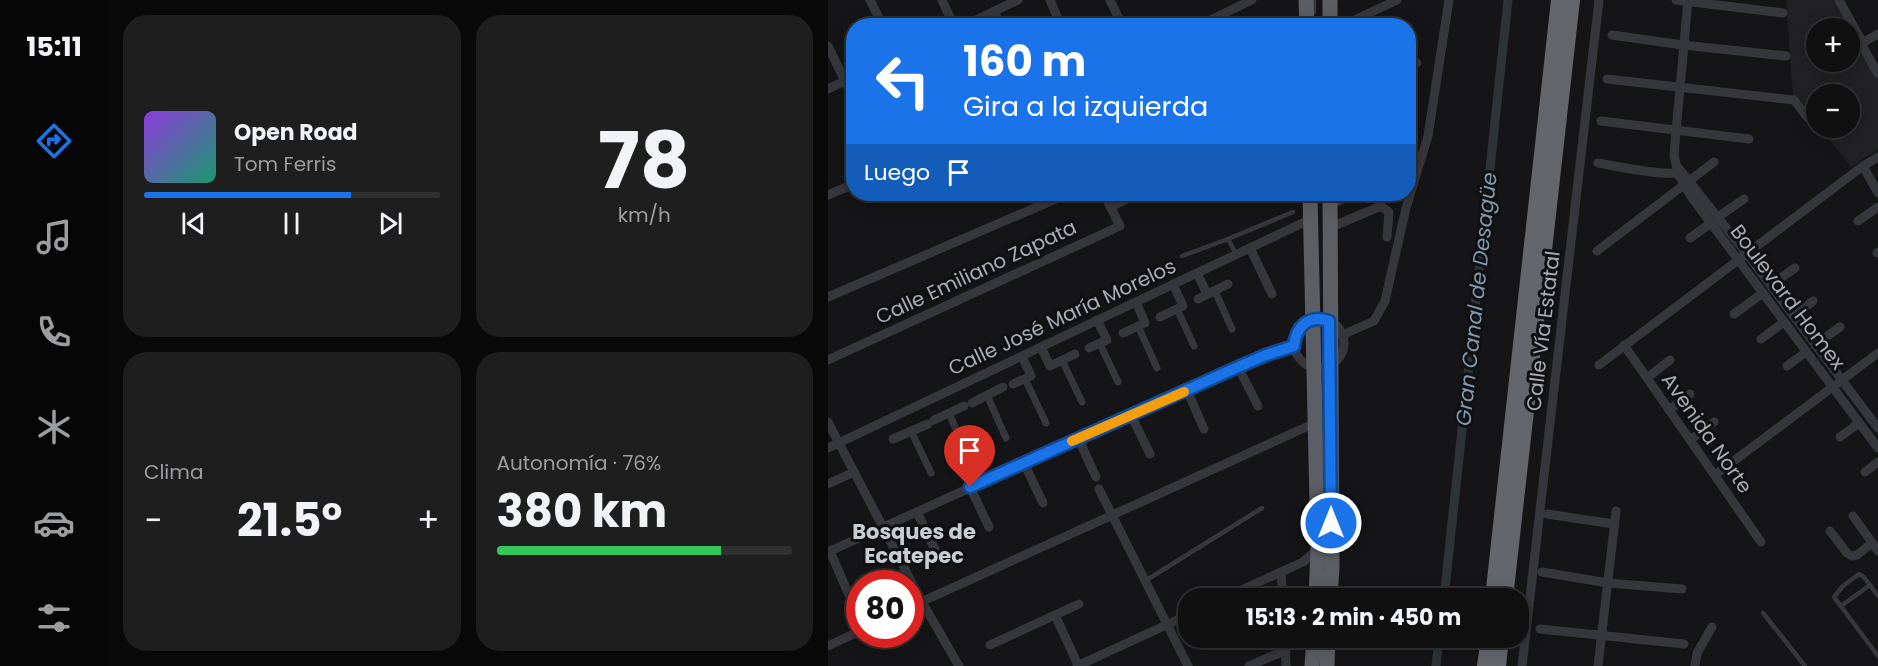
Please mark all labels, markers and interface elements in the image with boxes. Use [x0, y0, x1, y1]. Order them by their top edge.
map controls [1806, 18, 1860, 138]
button: + [1806, 18, 1860, 72]
text: 15:11 [26, 28, 82, 65]
text: 160 m [963, 32, 1086, 91]
icon: left [864, 42, 942, 120]
button: − [1806, 84, 1860, 138]
text: Gira a la izquierda [963, 88, 1208, 125]
text: 78 [598, 106, 690, 215]
text: Open Road [234, 117, 358, 148]
icon: directions [33, 120, 75, 162]
text: Tom Ferris [234, 150, 336, 178]
icon: arrive [942, 156, 975, 189]
text: Luego [864, 157, 930, 188]
water label: Gran Canal de Desagüe [1448, 171, 1504, 427]
text: km/h [618, 201, 671, 229]
icon: previous [177, 207, 210, 240]
icon: pause [275, 207, 308, 240]
icon: next [374, 207, 407, 240]
street label: Calle Emiliano Zapata [871, 213, 1081, 331]
icon: music [33, 216, 75, 258]
street label: Boulevard Homex [1724, 219, 1852, 376]
street label: Calle Vía Estatal [1519, 249, 1567, 413]
street label: Calle José María Morelos [944, 252, 1180, 382]
icon: phone [33, 311, 75, 353]
street label: Avenida Norte [1655, 367, 1759, 499]
icon: climate [33, 406, 75, 448]
pin [944, 425, 995, 487]
icon: arrive [953, 434, 986, 467]
text: Autonomía · 76% [497, 449, 661, 477]
text: Clima [144, 458, 203, 486]
text: 380 km [497, 480, 667, 543]
text: 21.5° [237, 489, 342, 552]
position arrow [1299, 491, 1363, 555]
text: − [144, 497, 162, 544]
text: + [417, 497, 440, 544]
icon: car [33, 502, 75, 544]
district label: Bosques de Ecatepec [852, 517, 976, 570]
speed limit sign: 80 [846, 570, 924, 648]
icon: filters [33, 597, 75, 639]
text: 15:13 · 2 min · 450 m [1246, 602, 1461, 633]

